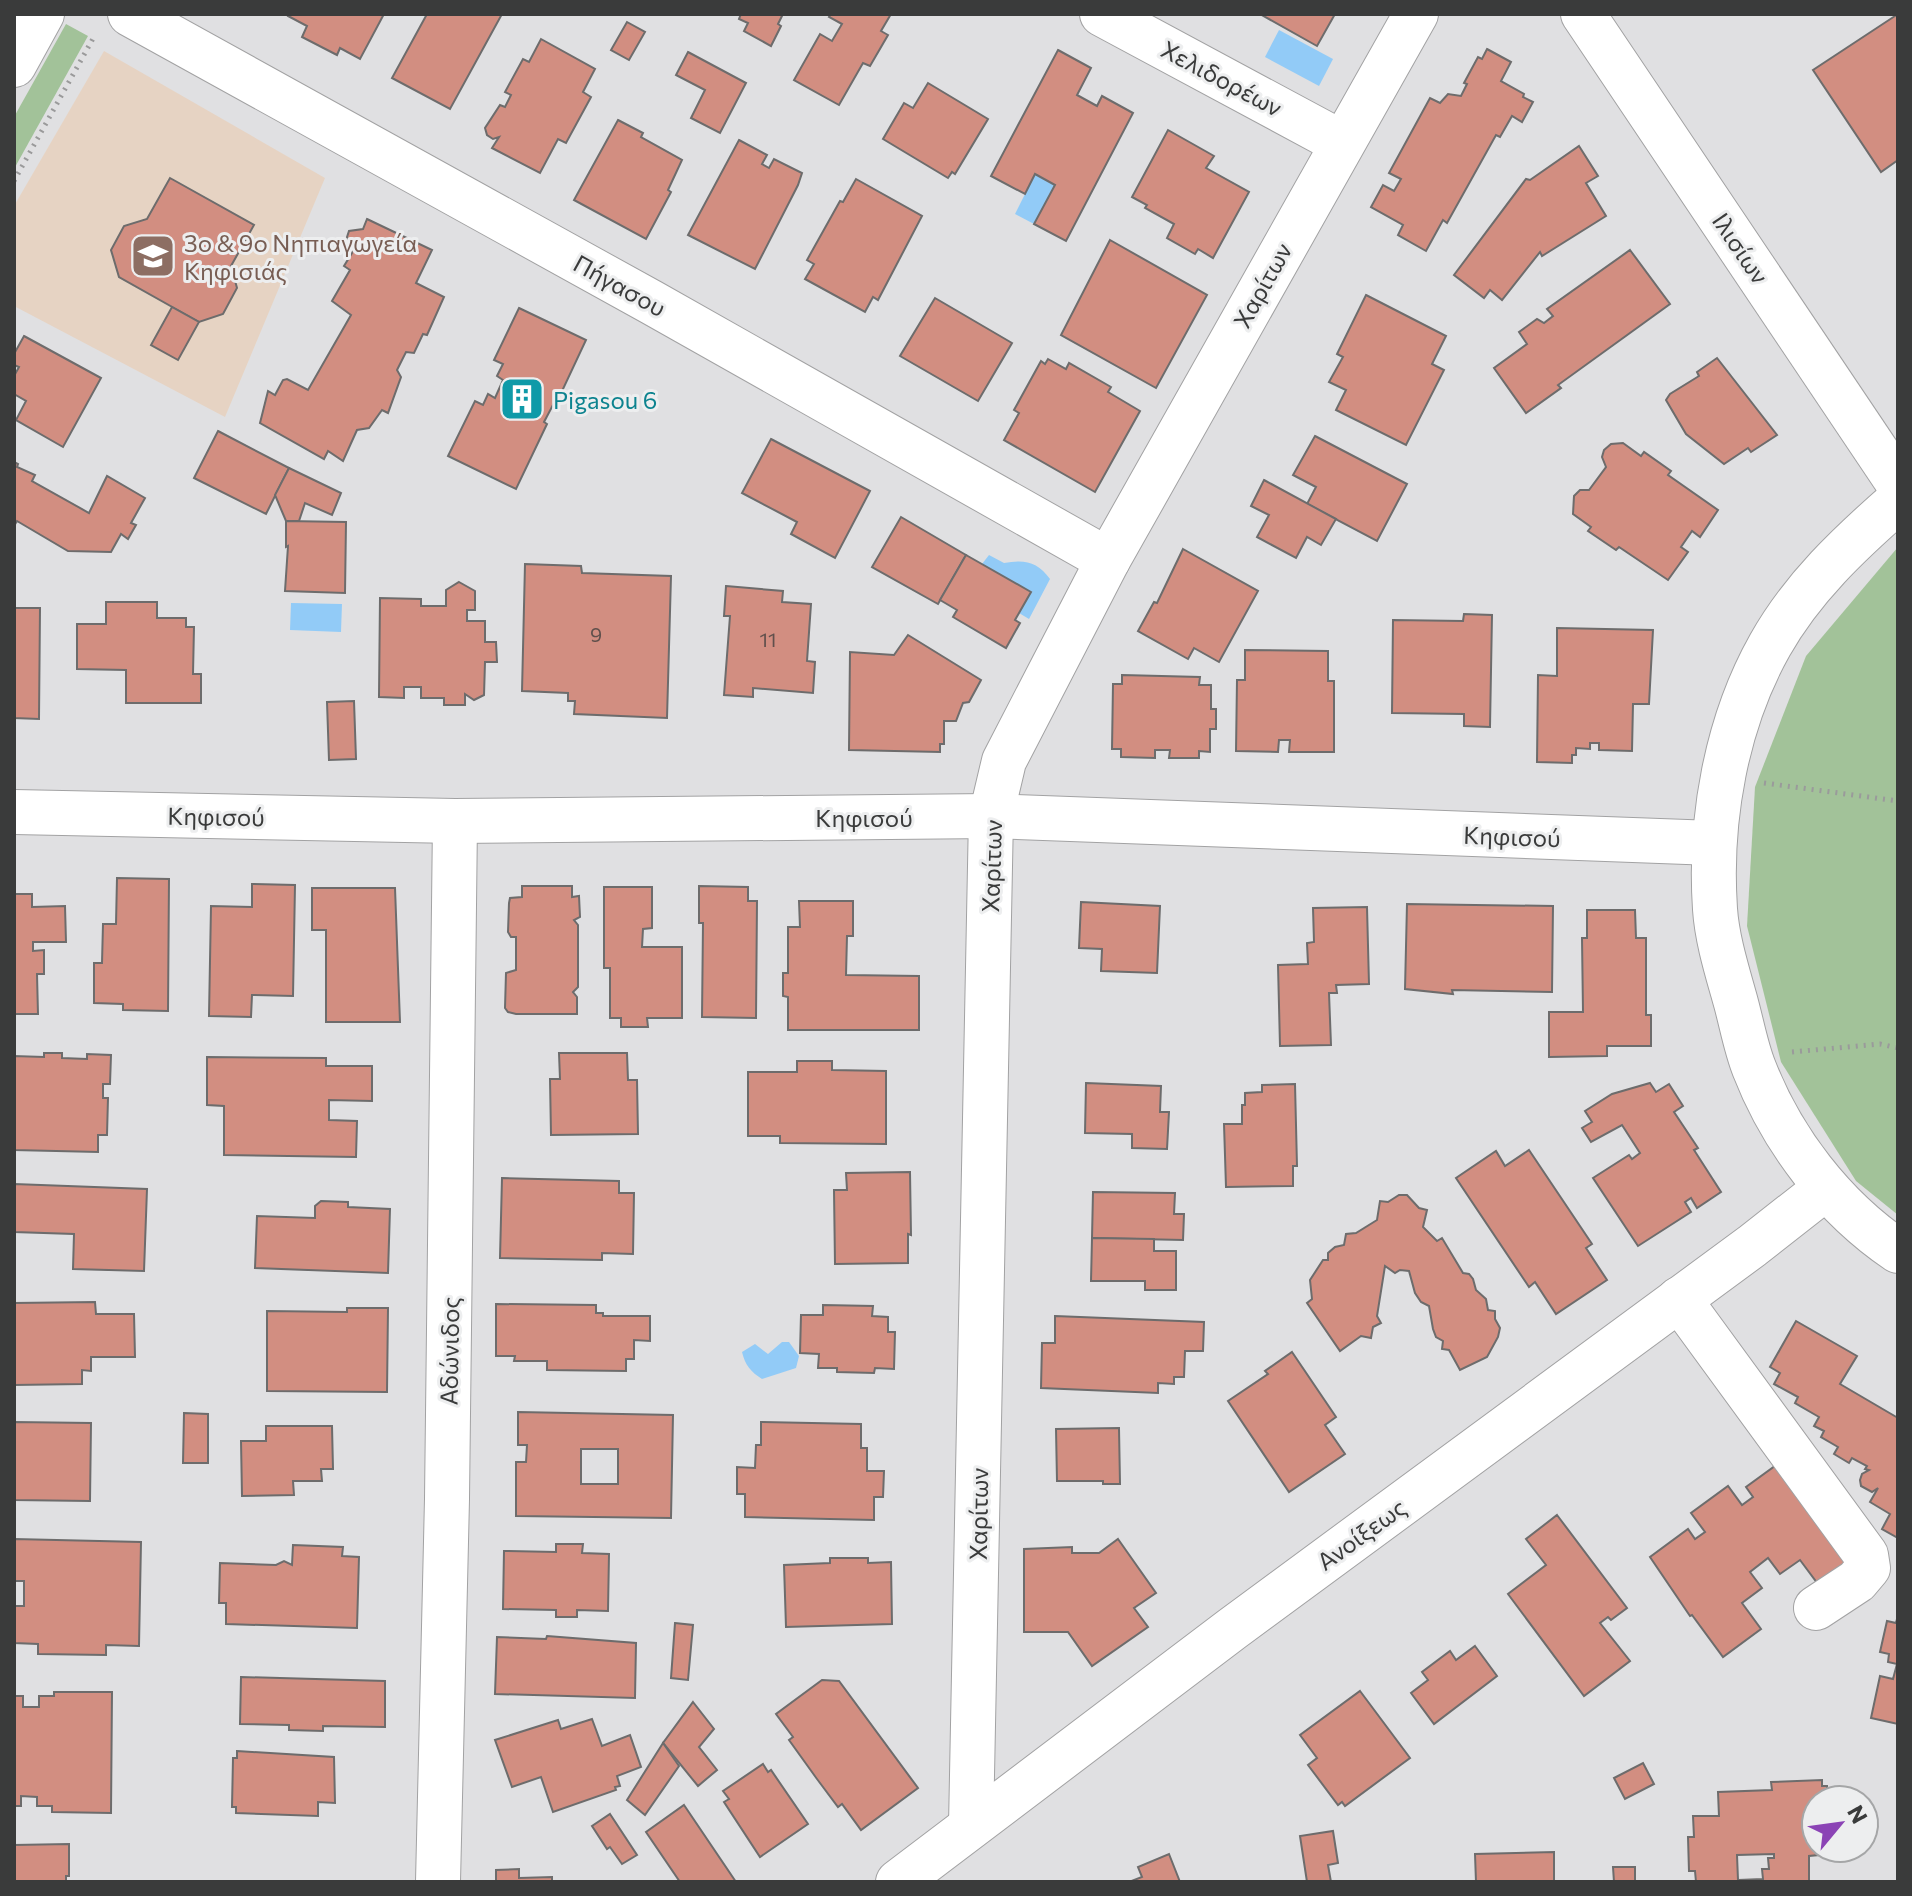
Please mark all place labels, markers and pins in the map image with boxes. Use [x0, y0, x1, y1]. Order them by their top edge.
place label: 3ο & 9ο Νηπιαγωγεία Κηφισιάς [184, 228, 417, 285]
school or university icon: 3ο & 9ο Νηπιαγωγεία Κηφισιάς [129, 232, 177, 280]
building icon: Pigasou 6 [498, 375, 546, 423]
place label: Pigasou 6 [553, 385, 657, 414]

